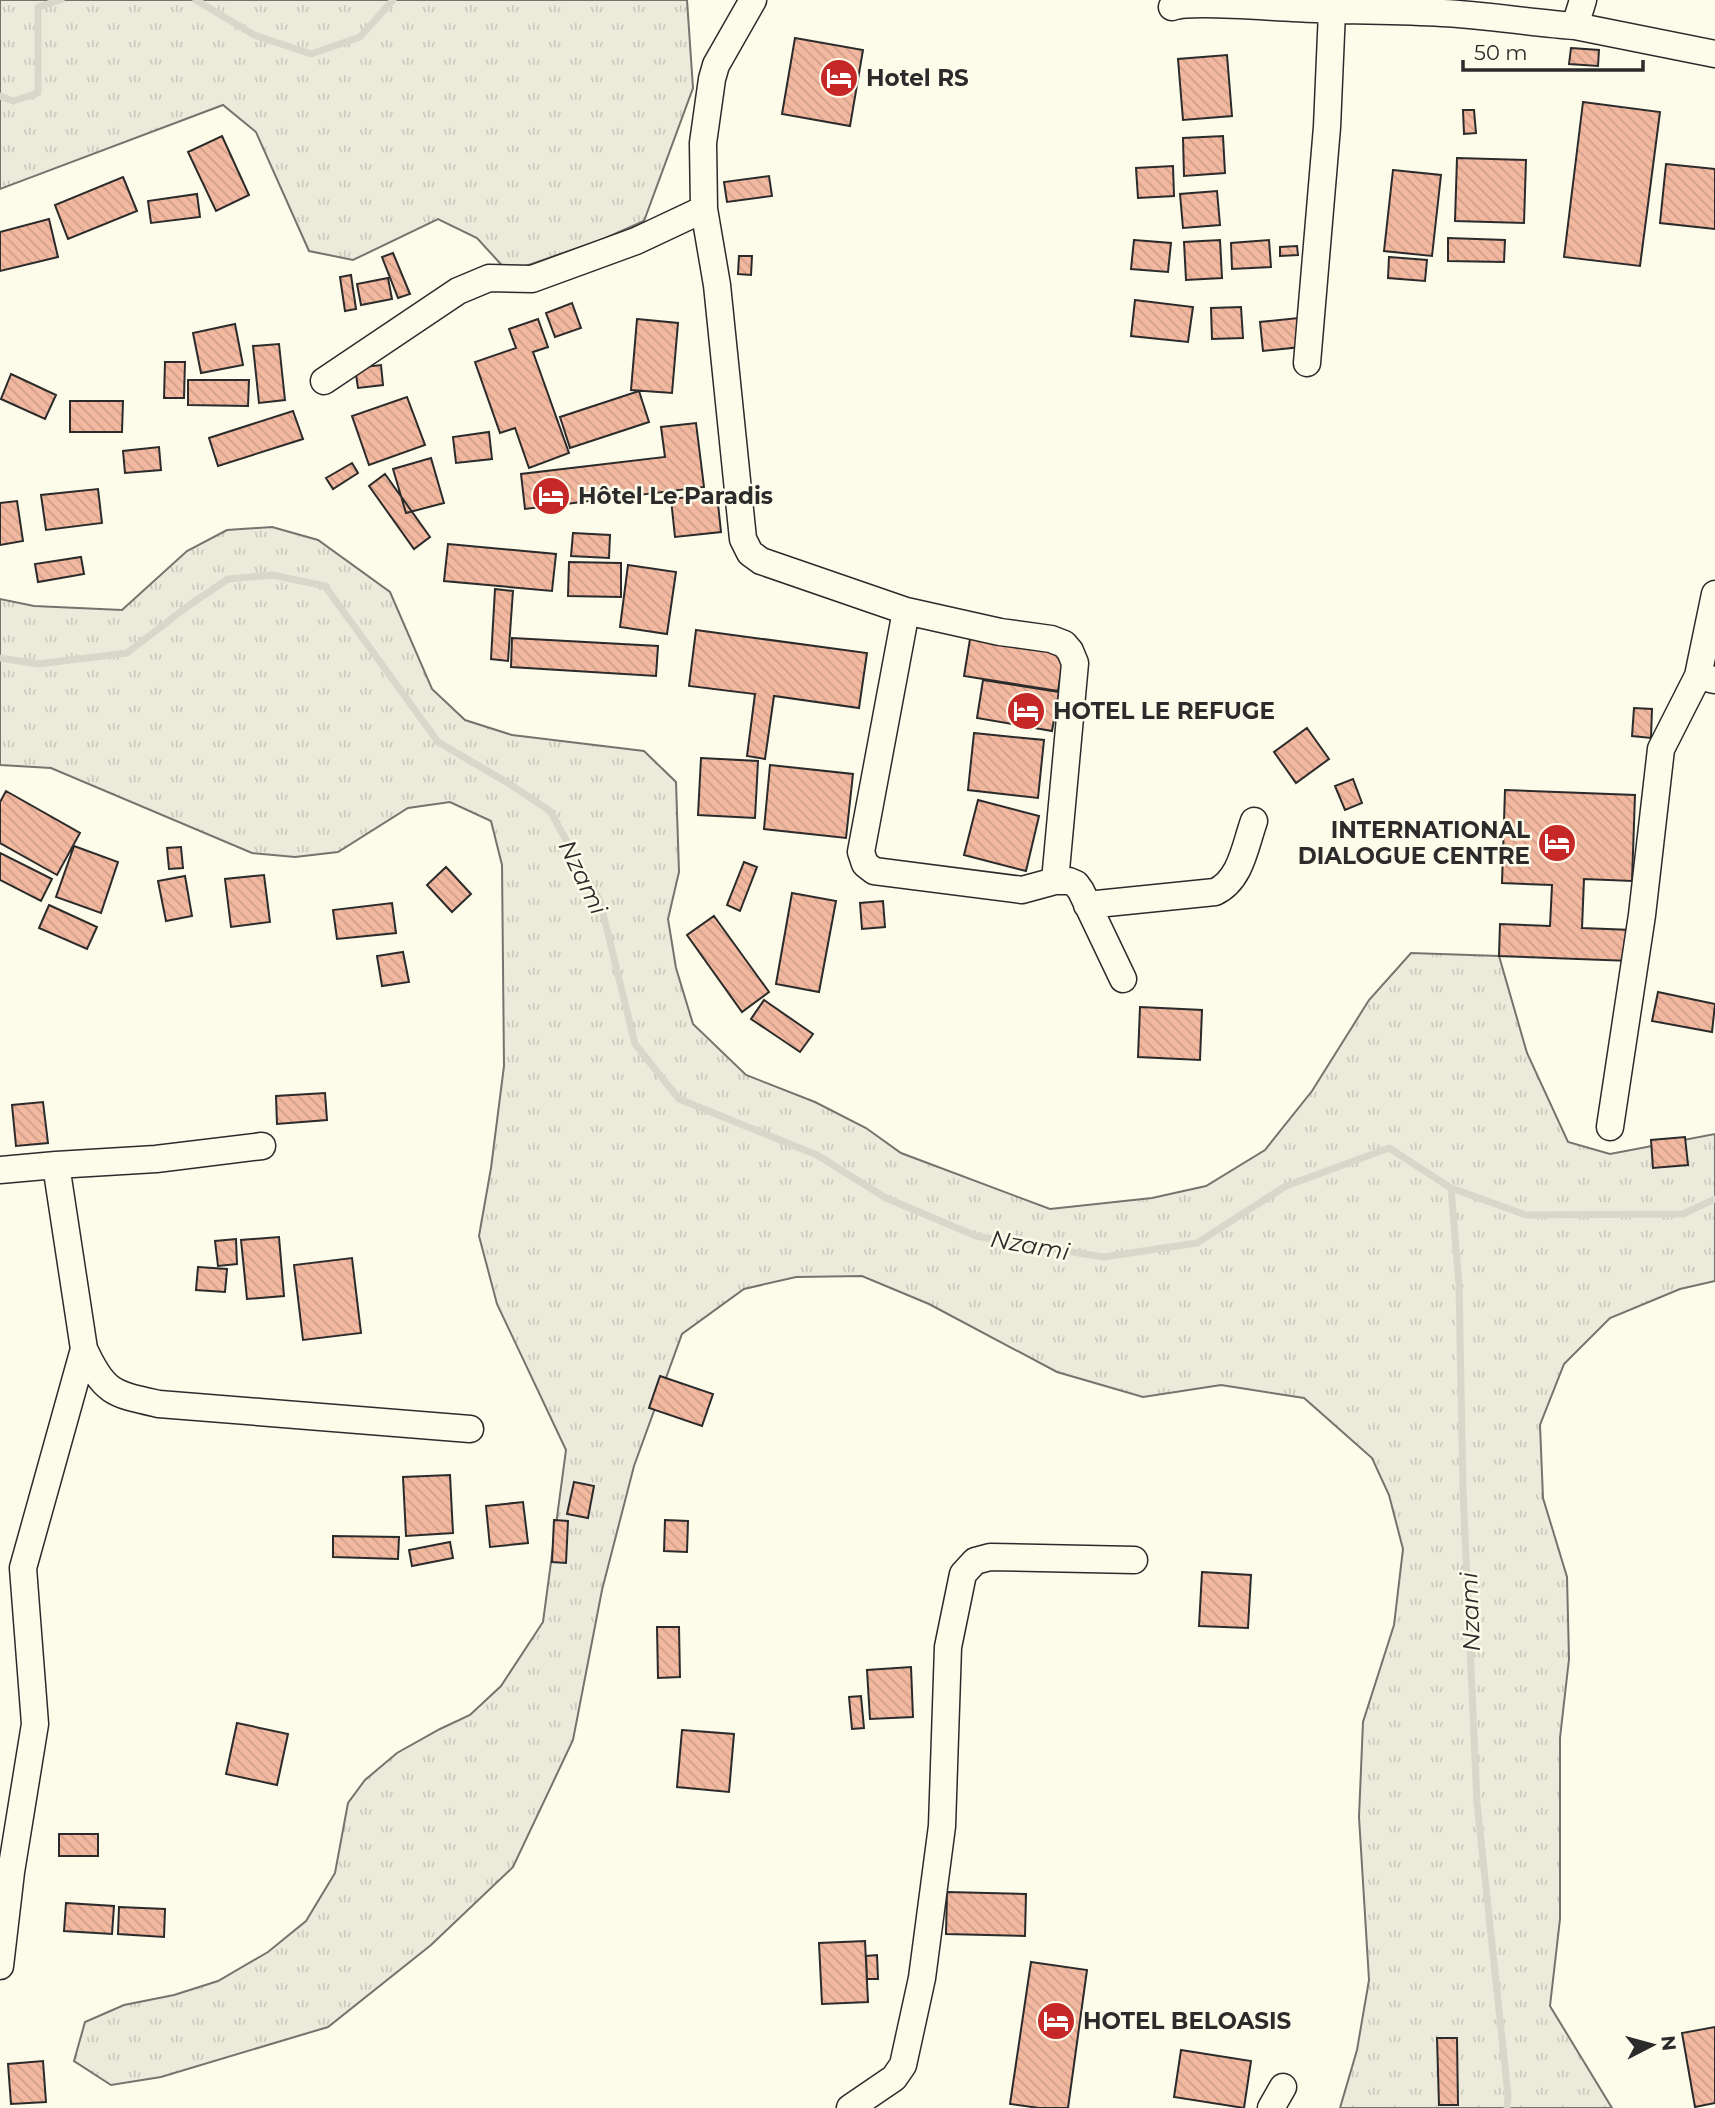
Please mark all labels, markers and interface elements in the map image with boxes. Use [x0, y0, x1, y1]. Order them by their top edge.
scale bar [1463, 28, 1643, 72]
text: 50 m [1474, 40, 1528, 65]
hotel icon: Hotel RS [818, 57, 860, 99]
place label: Hotel RS [866, 64, 969, 92]
hotel icon: Hôtel Le Paradis [530, 475, 572, 517]
place label: Hôtel Le Paradis [578, 482, 773, 510]
hotel icon: HOTEL LE REFUGE [1005, 690, 1047, 732]
place label: HOTEL LE REFUGE [1053, 697, 1275, 725]
place label: INTERNATIONAL DIALOGUE CENTRE [1298, 816, 1530, 870]
hotel icon: INTERNATIONAL DIALOGUE CENTRE [1536, 822, 1578, 864]
water label: Nzami [552, 835, 614, 920]
water label: Nzami [988, 1224, 1072, 1266]
water label: Nzami [1454, 1571, 1486, 1652]
hotel icon: HOTEL BELOASIS [1035, 2000, 1077, 2042]
place label: HOTEL BELOASIS [1083, 2007, 1291, 2035]
north arrow [1617, 2010, 1687, 2080]
text: N [1656, 2034, 1681, 2052]

